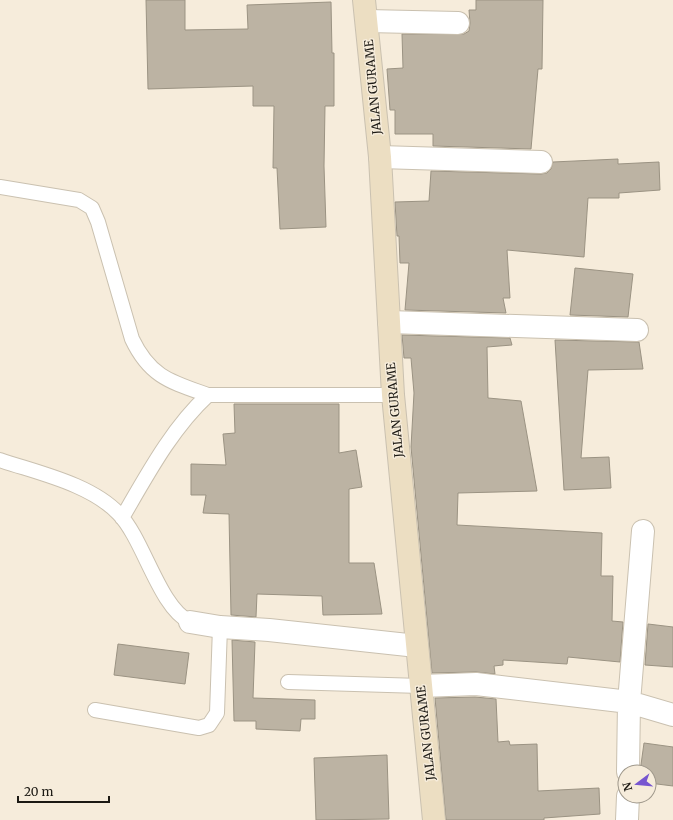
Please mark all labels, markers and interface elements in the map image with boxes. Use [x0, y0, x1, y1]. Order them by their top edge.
street label: JALAN GURAME [361, 38, 384, 136]
street label: JALAN GURAME [383, 361, 406, 459]
street label: JALAN GURAME [413, 684, 438, 782]
north arrow [617, 764, 657, 804]
scale bar [18, 778, 109, 804]
text: N [619, 780, 635, 793]
text: 20 m [24, 784, 53, 799]

